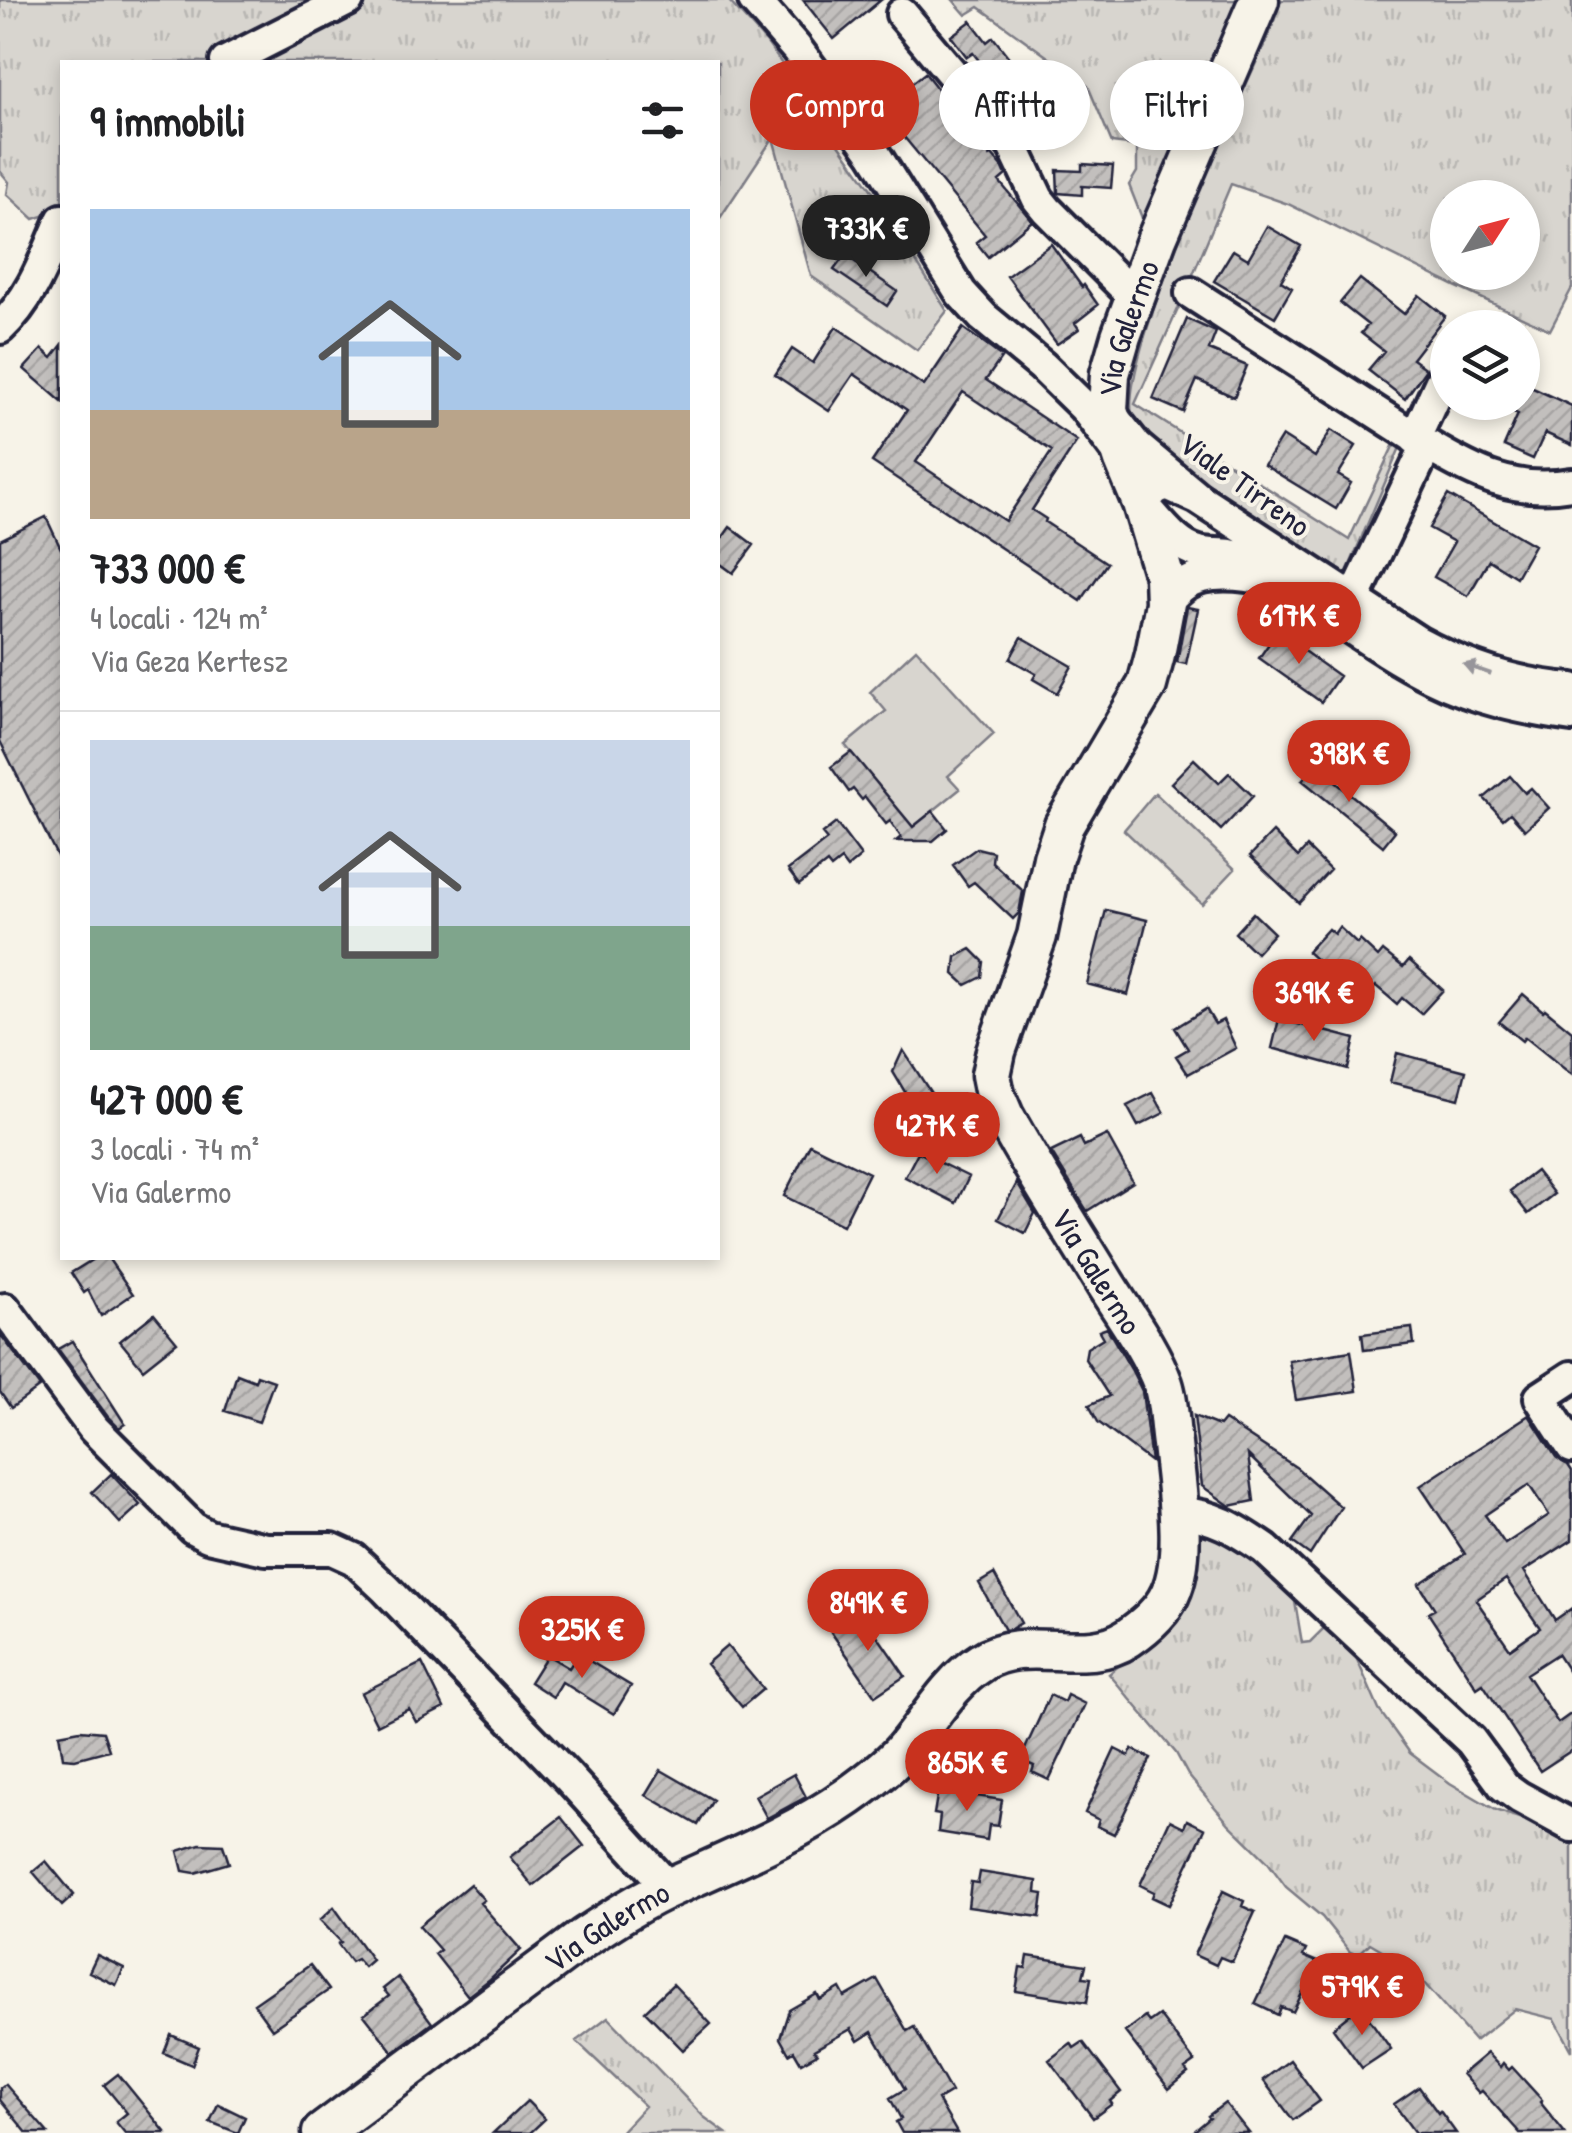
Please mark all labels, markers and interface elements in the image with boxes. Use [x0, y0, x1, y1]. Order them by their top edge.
chip: Compra [750, 60, 919, 150]
chip: Affitta [939, 60, 1090, 150]
chip: Filtri [1110, 60, 1244, 150]
text: 9 immobili [90, 92, 246, 149]
icon: filters [635, 93, 690, 148]
north arrow [1430, 180, 1540, 290]
map controls [1430, 180, 1540, 420]
pin: 733K € [785, 195, 947, 280]
text: 733K € [824, 206, 908, 249]
street label: Via Galermo [1087, 254, 1169, 398]
icon: home [300, 274, 480, 454]
button: layers [1430, 310, 1540, 420]
street label: Viale Tirreno [1170, 422, 1320, 546]
text: 733 000 € [90, 539, 244, 596]
pin: 617K € [1218, 582, 1380, 667]
text: 617K € [1259, 593, 1339, 636]
text: 4 locali · 124 m² [90, 596, 268, 639]
text: Via Geza Kertesz [90, 639, 288, 682]
one-way arrow [1462, 661, 1492, 676]
pin: 398K € [1268, 720, 1430, 805]
text: 398K € [1309, 731, 1389, 774]
icon: home [300, 805, 480, 985]
pin: 369K € [1233, 959, 1395, 1044]
text: 369K € [1275, 970, 1353, 1013]
text: 427 000 € [90, 1070, 242, 1127]
pin: 427K € [856, 1092, 1018, 1177]
text: 427K € [896, 1103, 978, 1146]
text: 3 locali · 74 m² [90, 1127, 259, 1170]
text: Via Galermo [90, 1170, 231, 1213]
street label: Via Galermo [1041, 1200, 1153, 1342]
pin: 849K € [787, 1569, 949, 1654]
text: 849K € [829, 1580, 907, 1623]
pin: 325K € [501, 1596, 663, 1681]
text: 325K € [541, 1607, 623, 1650]
pin: 865K € [886, 1729, 1048, 1814]
text: 865K € [927, 1740, 1007, 1783]
street label: Via Galermo [535, 1870, 676, 1982]
pin: 579K € [1281, 1953, 1443, 2038]
text: 579K € [1322, 1964, 1402, 2007]

